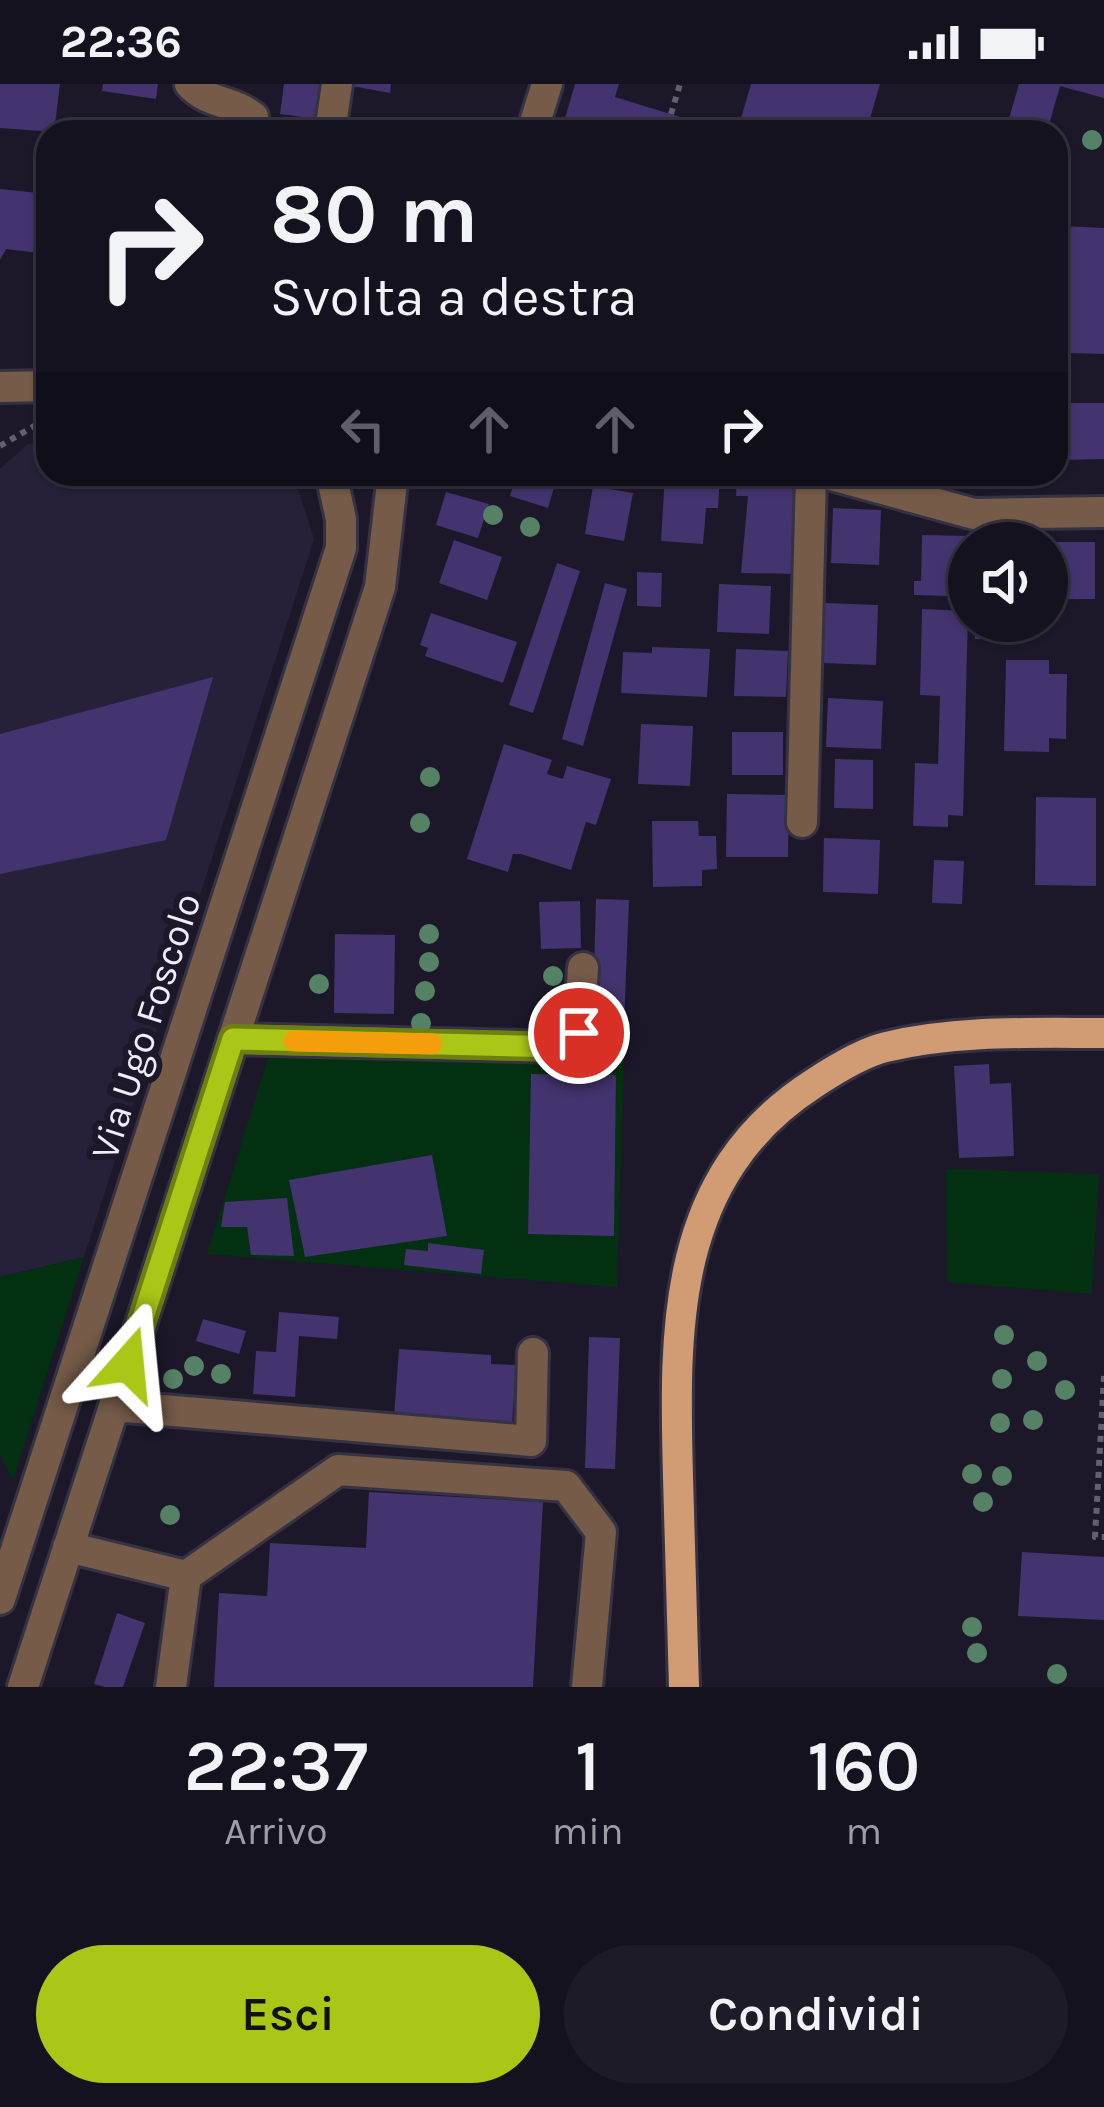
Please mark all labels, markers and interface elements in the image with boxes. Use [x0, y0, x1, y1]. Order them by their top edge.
text: 22:36 [60, 16, 182, 68]
text: 80 m [270, 165, 478, 263]
icon: right [72, 168, 228, 324]
text: Svolta a destra [270, 265, 637, 329]
icon: left [330, 396, 396, 462]
icon: ahead [456, 396, 522, 462]
icon: ahead [582, 396, 648, 462]
icon: right [708, 396, 774, 462]
map controls [948, 522, 1068, 642]
button: sound [948, 522, 1068, 642]
street label: Via Ugo Foscolo [81, 887, 211, 1165]
pin [528, 982, 630, 1084]
icon: arrive [546, 1000, 612, 1066]
position arrow [65, 1301, 191, 1427]
text: 22:37 [184, 1724, 368, 1808]
text: 1 [575, 1724, 600, 1808]
text: 160 [807, 1724, 920, 1808]
text: Arrivo [224, 1808, 327, 1854]
text: min [552, 1808, 623, 1854]
text: m [845, 1808, 882, 1854]
button: Esci [36, 1945, 540, 2083]
button: Condividi [564, 1945, 1068, 2083]

